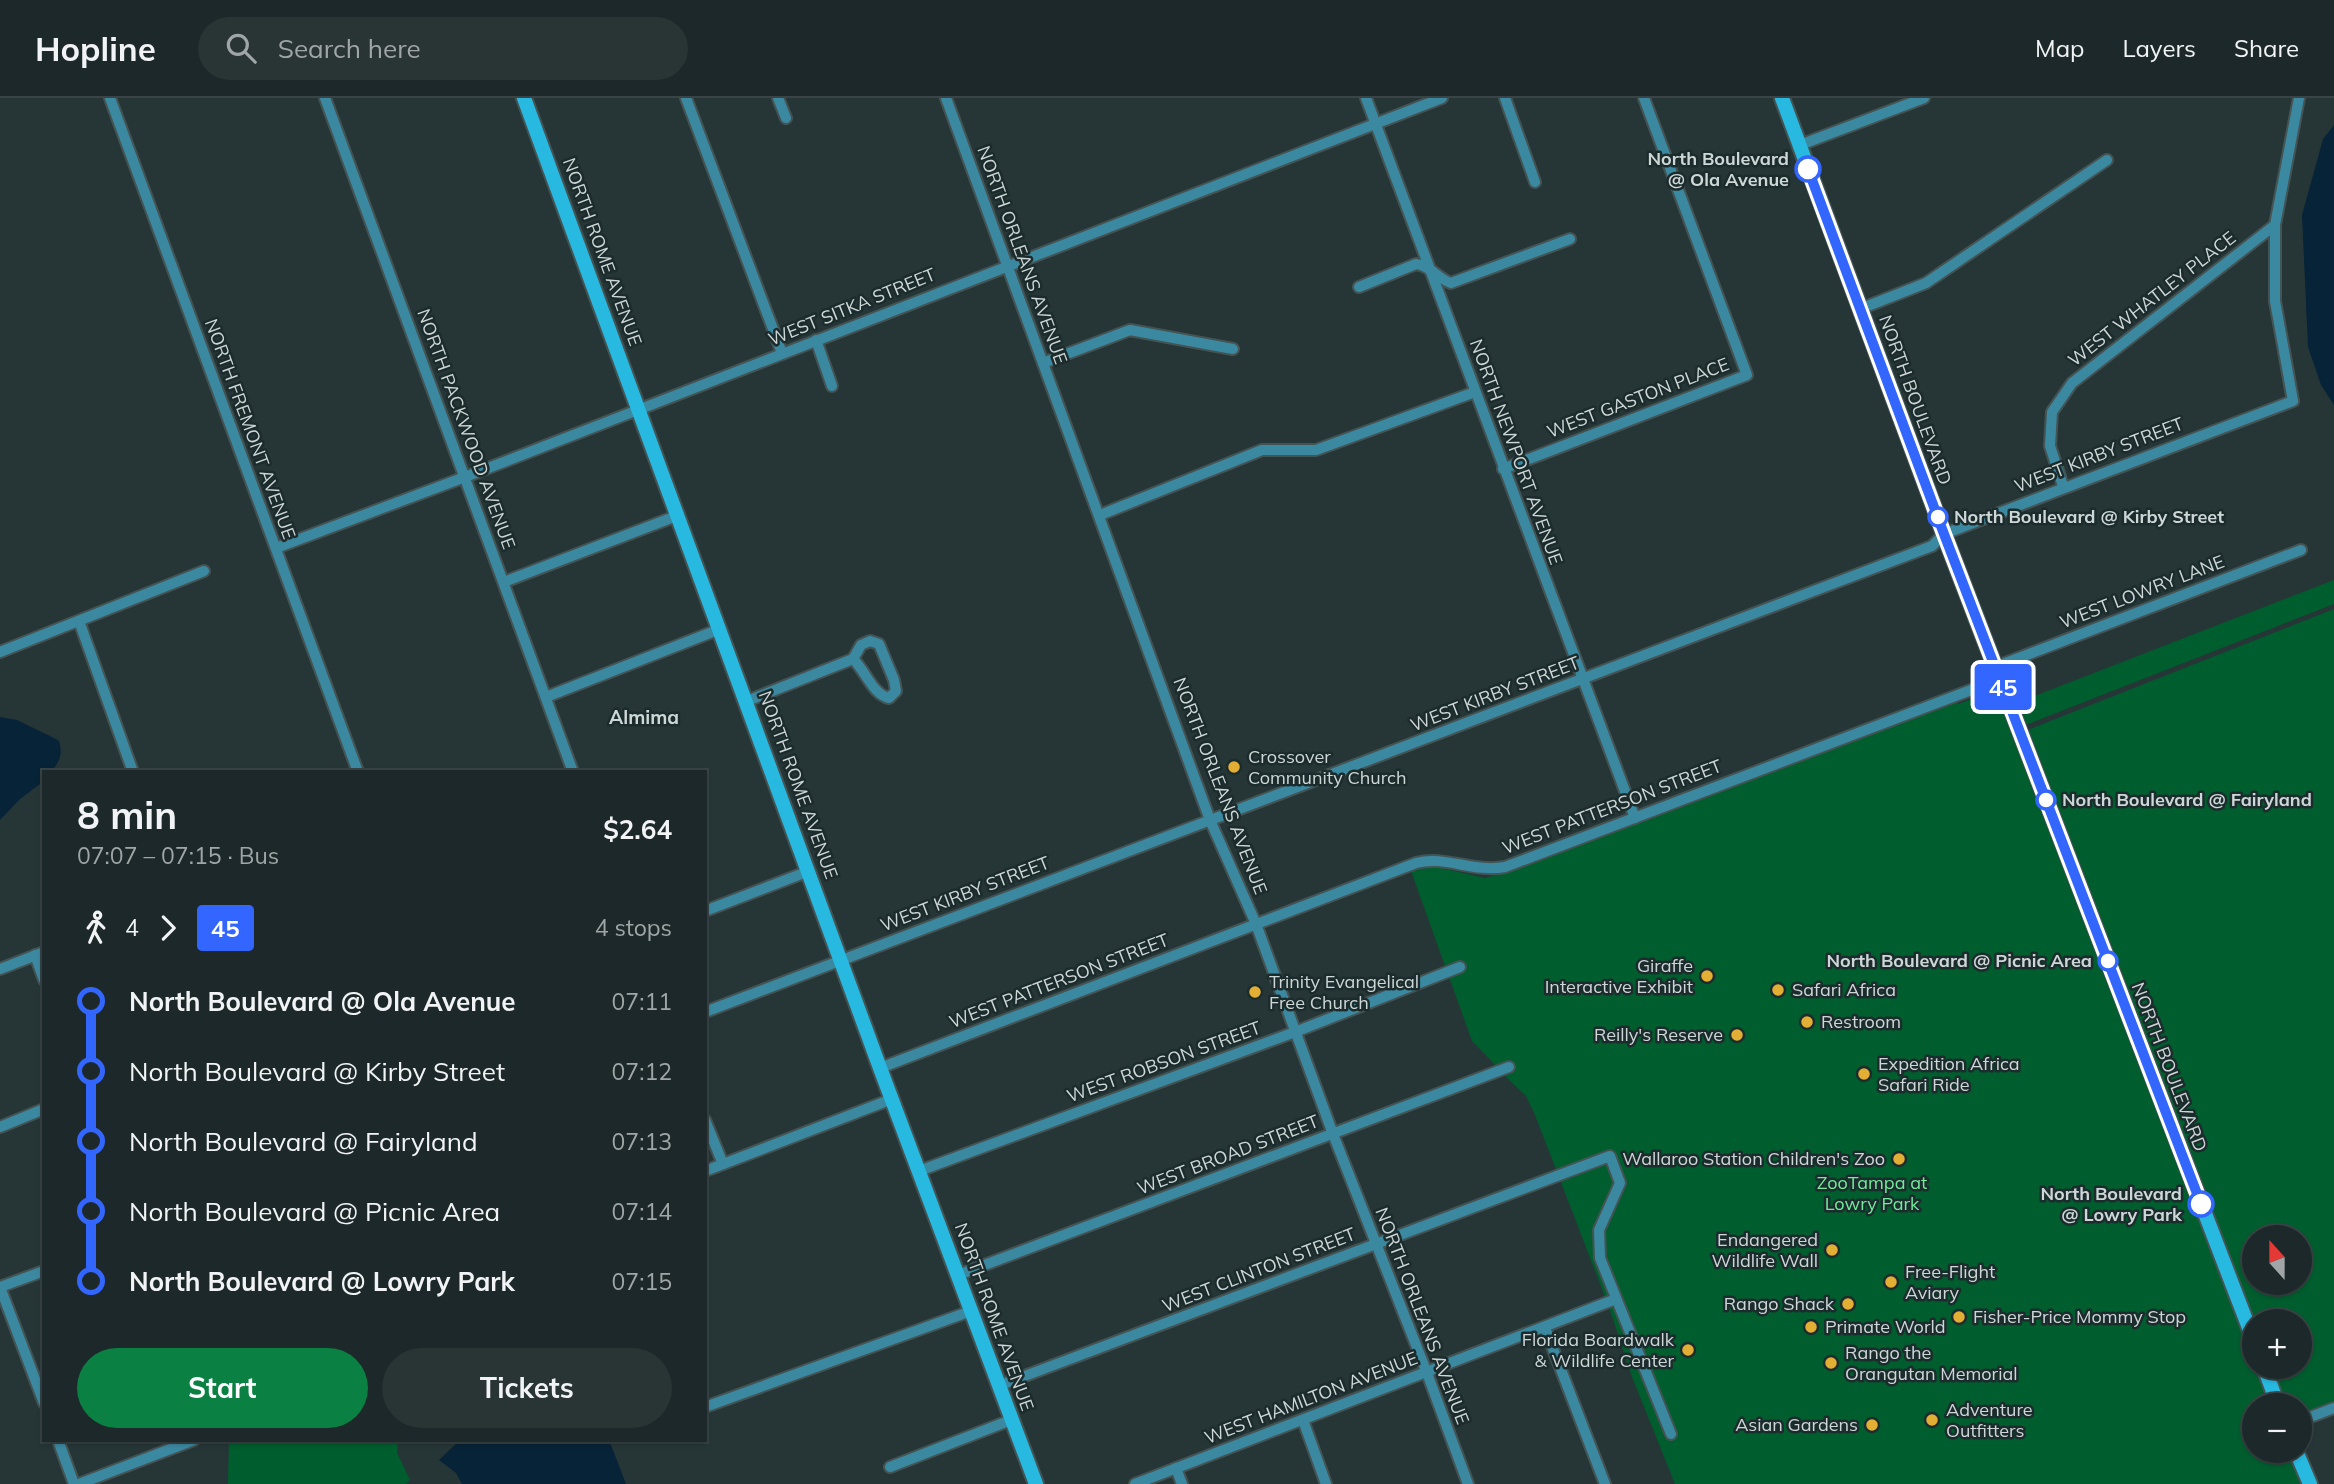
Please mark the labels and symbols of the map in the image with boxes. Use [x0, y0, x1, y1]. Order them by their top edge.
street label: NORTH ORLEANS AVENUE [972, 143, 1073, 367]
place label: North Boulevard @ Ola Avenue [1647, 147, 1789, 191]
street label: NORTH ROME AVENUE [558, 155, 647, 349]
marker: North Boulevard @ Ola Avenue [1795, 156, 1821, 182]
street label: WEST WHATLEY PLACE [2063, 226, 2240, 371]
street label: WEST SITKA STREET [765, 262, 939, 351]
street label: NORTH PACKWOOD AVENUE [412, 306, 521, 552]
street label: NORTH BOULEVARD [1874, 312, 1957, 488]
street label: NORTH FREMONT AVENUE [200, 315, 301, 542]
street label: NORTH NEWPORT AVENUE [1465, 336, 1568, 568]
street label: WEST GASTON PLACE [1543, 352, 1732, 443]
street label: WEST KIRBY STREET [2011, 412, 2187, 497]
place label: North Boulevard @ Kirby Street [1954, 505, 2224, 528]
marker: North Boulevard @ Kirby Street [1928, 507, 1948, 527]
street label: WEST LOWRY LANE [2056, 550, 2227, 634]
street label: WEST KIRBY STREET [1407, 651, 1583, 736]
line badge: 45 [1972, 664, 2035, 710]
street label: NORTH ORLEANS AVENUE [1168, 674, 1272, 898]
street label: NORTH ROME AVENUE [754, 688, 843, 882]
district label: Almima [609, 705, 679, 729]
place label: Crossover Community Church [1248, 745, 1407, 789]
street label: WEST PATTERSON STREET [1499, 754, 1725, 859]
marker: Crossover Community Church [1226, 759, 1242, 775]
place label: North Boulevard @ Fairyland [2062, 788, 2312, 811]
marker: North Boulevard @ Fairyland [2036, 790, 2056, 810]
street label: WEST KIRBY STREET [877, 851, 1053, 936]
street label: WEST PATTERSON STREET [946, 928, 1172, 1033]
place label: North Boulevard @ Picnic Area [1826, 949, 2092, 972]
marker: North Boulevard @ Picnic Area [2098, 951, 2118, 971]
place label: Giraffe Interactive Exhibit [1545, 954, 1693, 998]
marker: Giraffe Interactive Exhibit [1699, 968, 1715, 984]
place label: Trinity Evangelical Free Church [1269, 970, 1419, 1014]
place label: Safari Africa [1792, 978, 1896, 1001]
street label: NORTH BOULEVARD [2127, 979, 2212, 1155]
marker: Safari Africa [1770, 982, 1786, 998]
marker: Trinity Evangelical Free Church [1247, 984, 1263, 1000]
place label: Restroom [1821, 1010, 1901, 1033]
marker: Restroom [1799, 1014, 1815, 1030]
street label: WEST ROBSON STREET [1064, 1016, 1264, 1107]
place label: Reilly's Reserve [1594, 1023, 1723, 1046]
marker: Reilly's Reserve [1729, 1027, 1745, 1043]
place label: Expedition Africa Safari Ride [1878, 1052, 2020, 1096]
marker: Expedition Africa Safari Ride [1856, 1066, 1872, 1082]
street label: WEST BROAD STREET [1134, 1109, 1322, 1200]
place label: Wallaroo Station Children's Zoo [1622, 1147, 1885, 1170]
marker: Wallaroo Station Children's Zoo [1891, 1151, 1907, 1167]
park label: ZooTampa at Lowry Park [1817, 1171, 1927, 1215]
place label: North Boulevard @ Lowry Park [2040, 1182, 2183, 1226]
marker: North Boulevard @ Lowry Park [2188, 1191, 2214, 1217]
street label: NORTH ORLEANS AVENUE [1370, 1204, 1474, 1428]
street label: NORTH ROME AVENUE [950, 1220, 1039, 1414]
street label: WEST CLINTON STREET [1159, 1222, 1359, 1317]
north arrow [2242, 1225, 2312, 1295]
place label: Endangered Wildlife Wall [1711, 1228, 1818, 1272]
marker: Endangered Wildlife Wall [1824, 1242, 1840, 1258]
place label: Free-Flight Aviary [1905, 1260, 1995, 1304]
marker: Free-Flight Aviary [1883, 1274, 1899, 1290]
place label: Rango Shack [1724, 1292, 1835, 1315]
marker: Rango Shack [1840, 1296, 1856, 1312]
place label: Fisher-Price Mommy Stop [1973, 1305, 2186, 1328]
marker: Fisher-Price Mommy Stop [1951, 1309, 1967, 1325]
place label: Primate World [1825, 1315, 1946, 1338]
marker: Primate World [1803, 1319, 1819, 1335]
place label: Florida Boardwalk & Wildlife Center [1522, 1328, 1675, 1372]
place label: Rango the Orangutan Memorial [1845, 1341, 2018, 1385]
marker: Florida Boardwalk & Wildlife Center [1680, 1342, 1696, 1358]
street label: WEST HAMILTON AVENUE [1201, 1346, 1421, 1449]
marker: Rango the Orangutan Memorial [1823, 1355, 1839, 1371]
place label: Adventure Outfitters [1946, 1398, 2033, 1442]
marker: Adventure Outfitters [1924, 1412, 1940, 1428]
place label: Asian Gardens [1735, 1413, 1858, 1436]
marker: Asian Gardens [1864, 1417, 1880, 1433]

